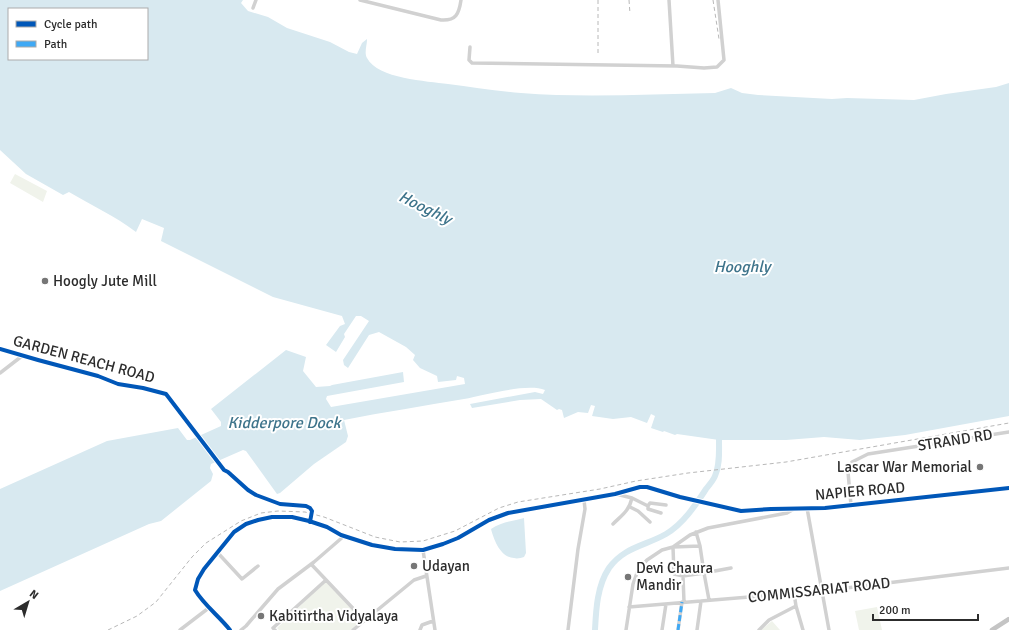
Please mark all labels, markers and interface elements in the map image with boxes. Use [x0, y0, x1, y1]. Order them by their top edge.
legend [8, 8, 148, 60]
text: Cycle path [44, 17, 97, 32]
text: Path [44, 37, 67, 52]
water label: Hooghly [395, 187, 457, 230]
water label: Hooghly [714, 257, 773, 277]
place label: Hoogly Jute Mill [53, 272, 157, 290]
marker: Hoogly Jute Mill [40, 276, 50, 286]
street label: GARDEN REACH ROAD [11, 331, 157, 387]
water label: Kidderpore Dock [228, 413, 342, 433]
street label: STRAND RD [916, 425, 994, 455]
place label: Lascar War Memorial [837, 458, 972, 476]
marker: Lascar War Memorial [975, 462, 985, 472]
street label: NAPIER ROAD [814, 478, 906, 504]
place label: Udayan [422, 557, 470, 575]
place label: Devi Chaura Mandir [636, 559, 713, 594]
marker: Udayan [409, 561, 419, 571]
marker: Devi Chaura Mandir [623, 572, 633, 582]
street label: COMMISSARIAT ROAD [747, 574, 891, 606]
north arrow [8, 582, 48, 622]
text: N [27, 587, 41, 602]
scale bar [873, 596, 978, 622]
text: 200 m [879, 603, 911, 618]
place label: Kabitirtha Vidyalaya [269, 607, 398, 625]
marker: Kabitirtha Vidyalaya [256, 611, 266, 621]

